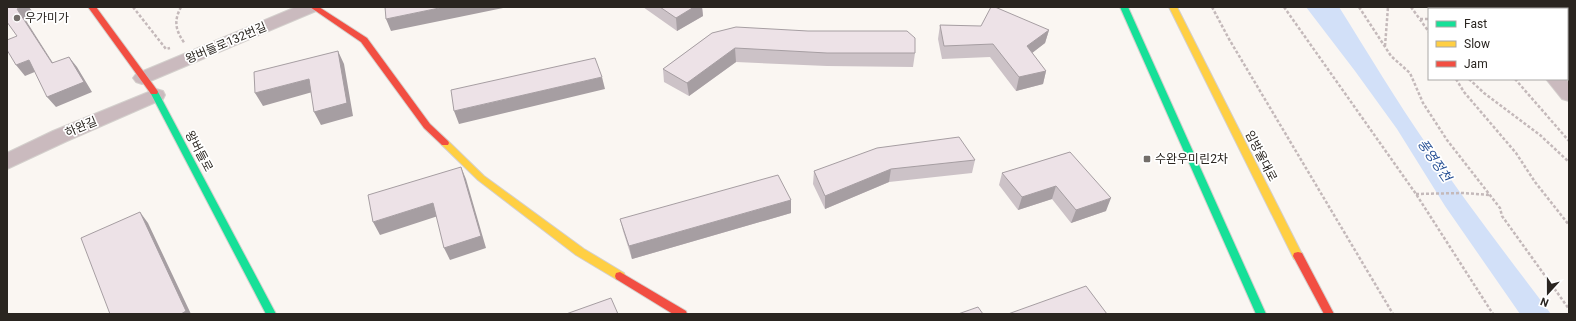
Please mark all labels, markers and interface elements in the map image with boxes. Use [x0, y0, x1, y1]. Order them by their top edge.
legend [1428, 8, 1568, 80]
place label: 우가미가 [25, 11, 69, 25]
marker: 우가미가 [12, 13, 22, 23]
text: Fast [1464, 17, 1487, 31]
street label: 왕버들로132번길 [183, 20, 269, 66]
text: Slow [1464, 37, 1490, 51]
text: Jam [1464, 57, 1488, 71]
street label: 하완길 [63, 114, 99, 140]
street label: 왕버들로 [182, 128, 216, 174]
street label: 임방울대로 [1242, 128, 1280, 184]
water label: 풍영정천 [1415, 136, 1455, 185]
place label: 수완우미린2차 [1155, 152, 1228, 166]
marker: 수완우미린2차 [1142, 154, 1152, 164]
north arrow [1528, 273, 1568, 313]
text: N [1538, 294, 1551, 309]

